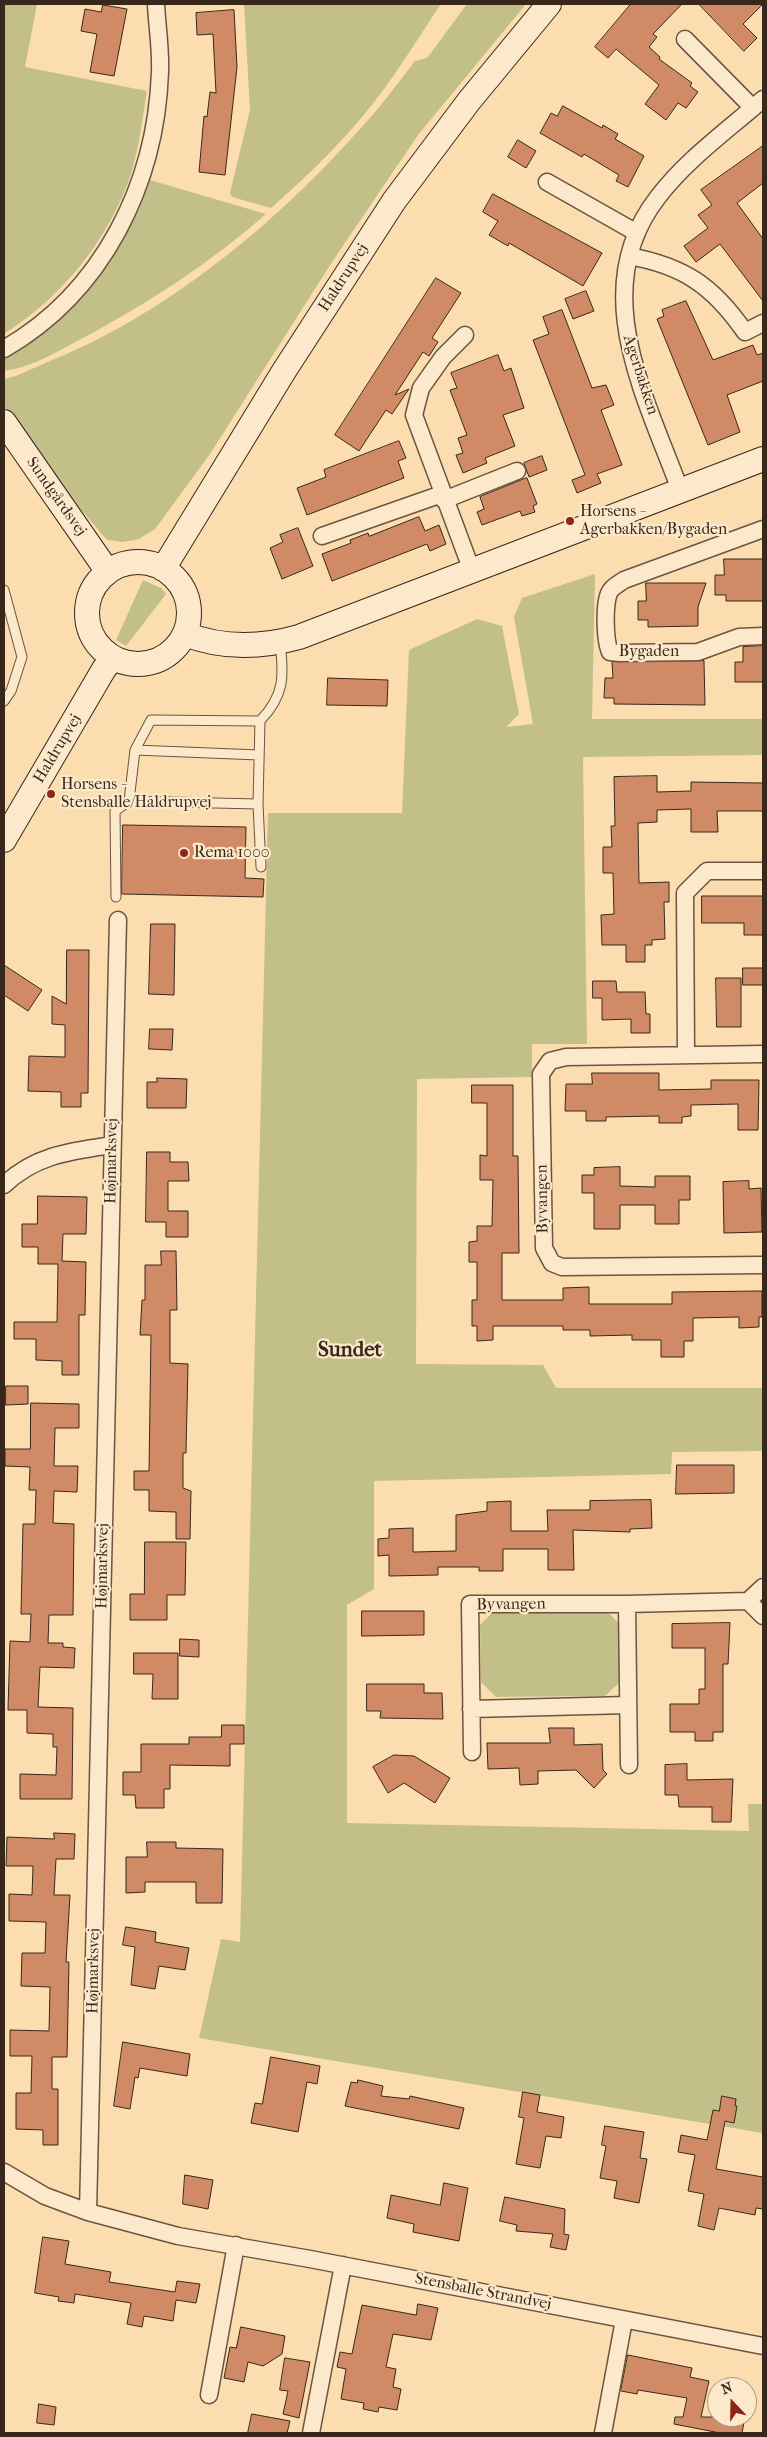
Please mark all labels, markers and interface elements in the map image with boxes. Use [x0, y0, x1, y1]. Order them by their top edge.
street label: Haldrupvej [315, 240, 373, 316]
street label: Agerbakken [618, 333, 662, 417]
street label: Sundgårdsvej [22, 454, 90, 540]
place label: Horsens - Agerbakken/Bygaden [580, 502, 727, 540]
marker: Horsens - Agerbakken/Bygaden [564, 515, 576, 527]
street label: Bygaden [619, 642, 679, 662]
street label: Haldrupvej [30, 711, 86, 787]
place label: Horsens - Stensballe/Haldrupvej [61, 775, 211, 813]
marker: Horsens - Stensballe/Haldrupvej [45, 788, 57, 800]
place label: Rema 1000 [194, 843, 270, 863]
marker: Rema 1000 [178, 847, 190, 859]
street label: Højmarksvej [102, 1118, 122, 1204]
street label: Byvangen [533, 1164, 553, 1234]
district label: Sundet [318, 1338, 382, 1364]
street label: Højmarksvej [93, 1523, 113, 1609]
street label: Byvangen [476, 1595, 546, 1615]
street label: Højmarksvej [84, 1928, 104, 2014]
street label: Stensballe Strandvej [413, 2269, 553, 2315]
north arrow [707, 2377, 757, 2427]
text: N [719, 2379, 735, 2398]

